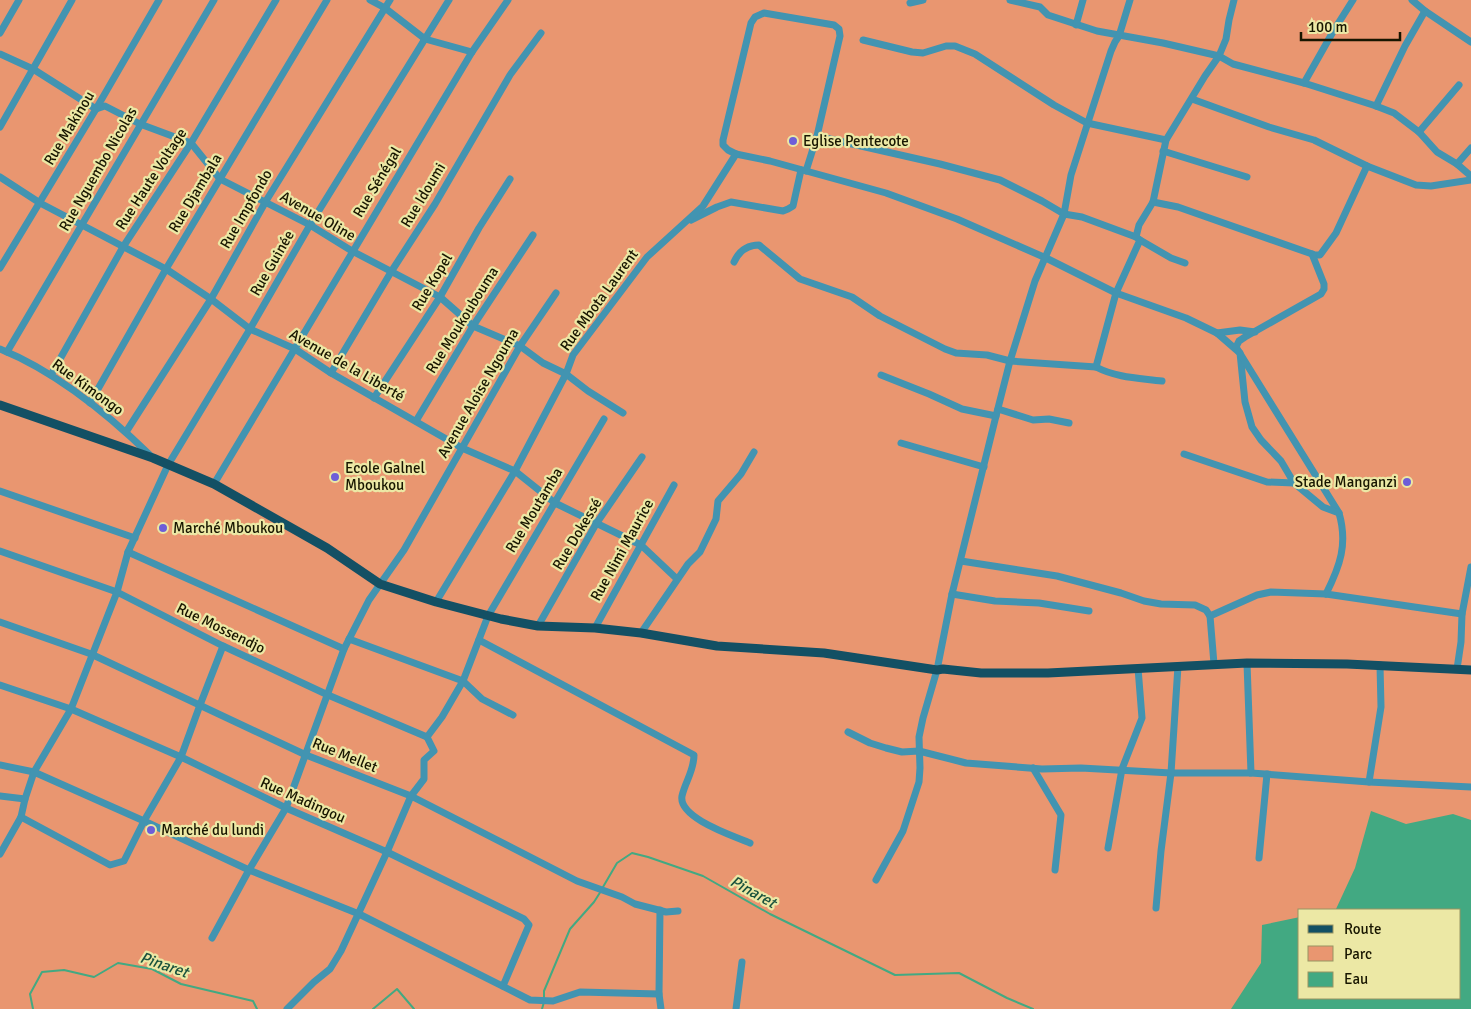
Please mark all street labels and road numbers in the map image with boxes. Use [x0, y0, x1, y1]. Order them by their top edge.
street label: Rue Makinou [40, 88, 98, 168]
street label: Rue Nguembo Nicolas [55, 103, 141, 234]
street label: Rue Haute Voltage [111, 125, 191, 233]
street label: Rue Sénégal [349, 143, 405, 221]
street label: Rue Djambala [164, 150, 226, 236]
street label: Rue Idoumi [397, 159, 449, 231]
street label: Rue Impfondo [216, 166, 276, 252]
street label: Avenue Oline [277, 187, 359, 245]
street label: Rue Guinée [246, 227, 298, 299]
street label: Rue Mbota Laurent [556, 246, 642, 354]
street label: Rue Kopel [408, 250, 456, 314]
street label: Rue Moukoubouma [422, 263, 502, 377]
street label: Avenue de la Liberté [286, 325, 408, 405]
street label: Avenue Aloise Ngouma [434, 325, 522, 461]
street label: Rue Kimongo [49, 355, 128, 419]
street label: Rue Moutamba [502, 464, 566, 556]
street label: Rue Dokessé [549, 495, 605, 573]
street label: Rue Nimi Maurice [587, 496, 657, 604]
street label: Rue Mossendjo [174, 599, 268, 657]
street label: Rue Mellet [310, 734, 380, 776]
street label: Rue Madingou [258, 773, 348, 827]

